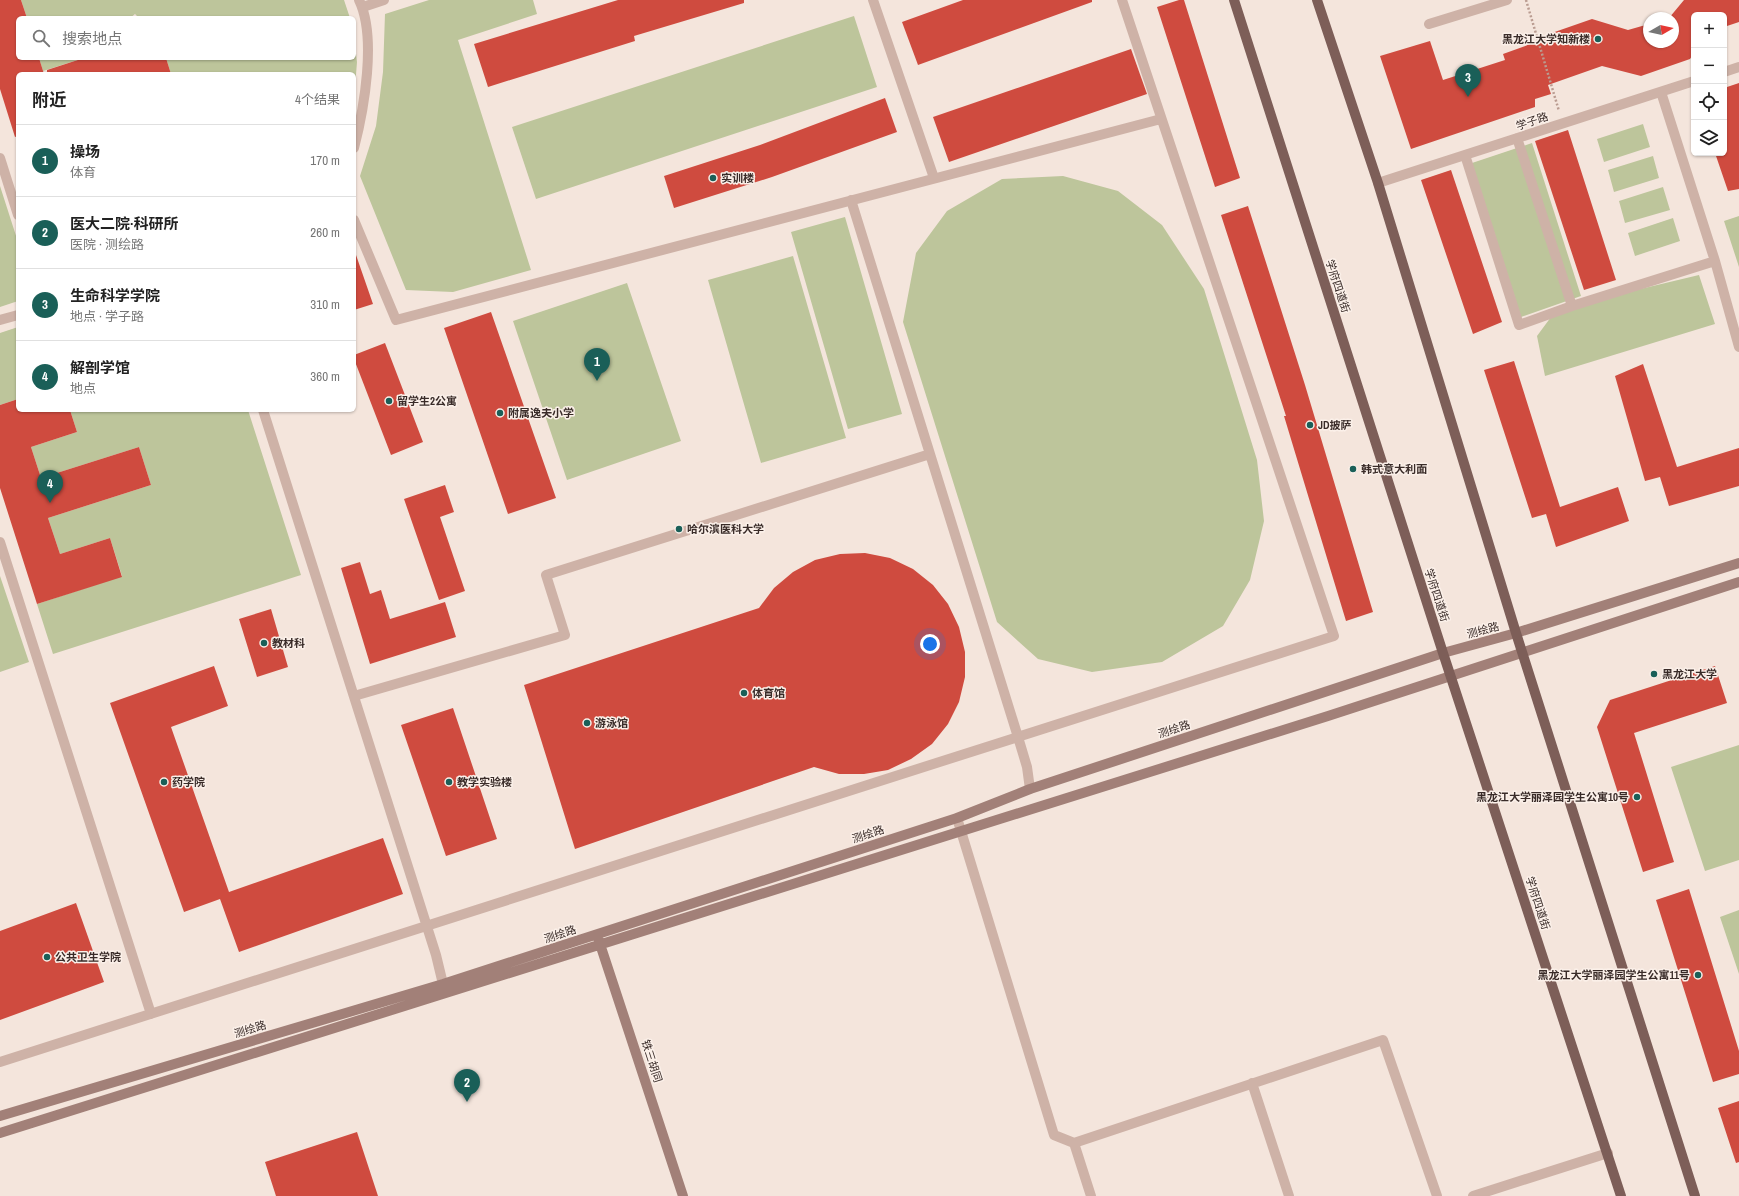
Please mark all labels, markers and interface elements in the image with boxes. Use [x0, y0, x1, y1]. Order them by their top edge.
north arrow [1643, 12, 1679, 48]
map controls [1691, 12, 1727, 156]
button: + [1691, 12, 1727, 48]
search box [16, 16, 356, 60]
icon: search [30, 27, 52, 49]
text: 搜索地点 [62, 28, 122, 49]
place label: 黑龙江大学知新楼 [1502, 32, 1590, 46]
marker: 黑龙江大学知新楼 [1593, 34, 1603, 44]
button: − [1691, 48, 1727, 84]
pin: 3 [1455, 64, 1481, 97]
button: locate [1691, 84, 1727, 120]
text: 附近 [32, 88, 66, 111]
text: 4个结果 [295, 91, 340, 108]
street label: 学子路 [1514, 109, 1550, 133]
button: layers [1691, 120, 1727, 156]
text: 操场 [70, 141, 100, 162]
text: 1 [42, 152, 48, 169]
text: 170 m [310, 152, 340, 169]
text: 体育 [70, 164, 96, 181]
place label: 实训楼 [721, 171, 754, 185]
marker: 实训楼 [708, 173, 718, 183]
text: 医大二院·科研所 [70, 213, 178, 234]
text: 2 [42, 224, 48, 241]
text: 260 m [310, 224, 340, 241]
text: 医院 · 测绘路 [70, 236, 144, 253]
street label: 学府四道街 [1323, 258, 1353, 314]
text: 生命科学学院 [70, 285, 160, 306]
text: 3 [42, 296, 48, 313]
text: 310 m [310, 296, 340, 313]
text: 地点 · 学子路 [70, 308, 144, 325]
pin: 1 [584, 348, 610, 381]
text: 解剖学馆 [70, 357, 130, 378]
text: 4 [42, 368, 48, 385]
text: 360 m [310, 368, 340, 385]
text: 地点 [70, 380, 96, 397]
place label: 留学生2公寓 [397, 394, 457, 408]
marker: 留学生2公寓 [384, 396, 394, 406]
place label: 附属逸夫小学 [508, 406, 574, 420]
marker: 附属逸夫小学 [495, 408, 505, 418]
place label: JD披萨 [1318, 418, 1352, 432]
marker: JD披萨 [1305, 420, 1315, 430]
place label: 韩式意大利面 [1361, 462, 1427, 476]
marker: 韩式意大利面 [1348, 464, 1358, 474]
pin: 4 [37, 470, 63, 503]
place label: 哈尔滨医科大学 [687, 522, 764, 536]
marker: 哈尔滨医科大学 [674, 524, 684, 534]
street label: 学府四道街 [1422, 567, 1452, 623]
street label: 测绘路 [1465, 619, 1501, 641]
your location [920, 634, 940, 654]
place label: 教材科 [272, 636, 305, 650]
marker: 教材科 [259, 638, 269, 648]
place label: 黑龙江大学 [1662, 667, 1717, 681]
marker: 黑龙江大学 [1649, 669, 1659, 679]
place label: 体育馆 [752, 686, 785, 700]
marker: 体育馆 [739, 688, 749, 698]
place label: 游泳馆 [595, 716, 628, 730]
street label: 测绘路 [1156, 717, 1192, 741]
marker: 游泳馆 [582, 718, 592, 728]
place label: 药学院 [172, 775, 205, 789]
place label: 教学实验楼 [457, 775, 512, 789]
marker: 药学院 [159, 777, 169, 787]
marker: 教学实验楼 [444, 777, 454, 787]
place label: 黑龙江大学丽泽园学生公寓10号 [1476, 790, 1629, 804]
marker: 黑龙江大学丽泽园学生公寓10号 [1632, 792, 1642, 802]
street label: 测绘路 [850, 822, 886, 846]
street label: 学府四道街 [1523, 875, 1553, 931]
street label: 测绘路 [542, 922, 578, 946]
place label: 公共卫生学院 [55, 950, 121, 964]
marker: 公共卫生学院 [42, 952, 52, 962]
place label: 黑龙江大学丽泽园学生公寓11号 [1537, 968, 1690, 982]
marker: 黑龙江大学丽泽园学生公寓11号 [1693, 970, 1703, 980]
street label: 测绘路 [232, 1017, 268, 1041]
street label: 铁三胡同 [639, 1038, 665, 1084]
pin: 2 [454, 1069, 480, 1102]

